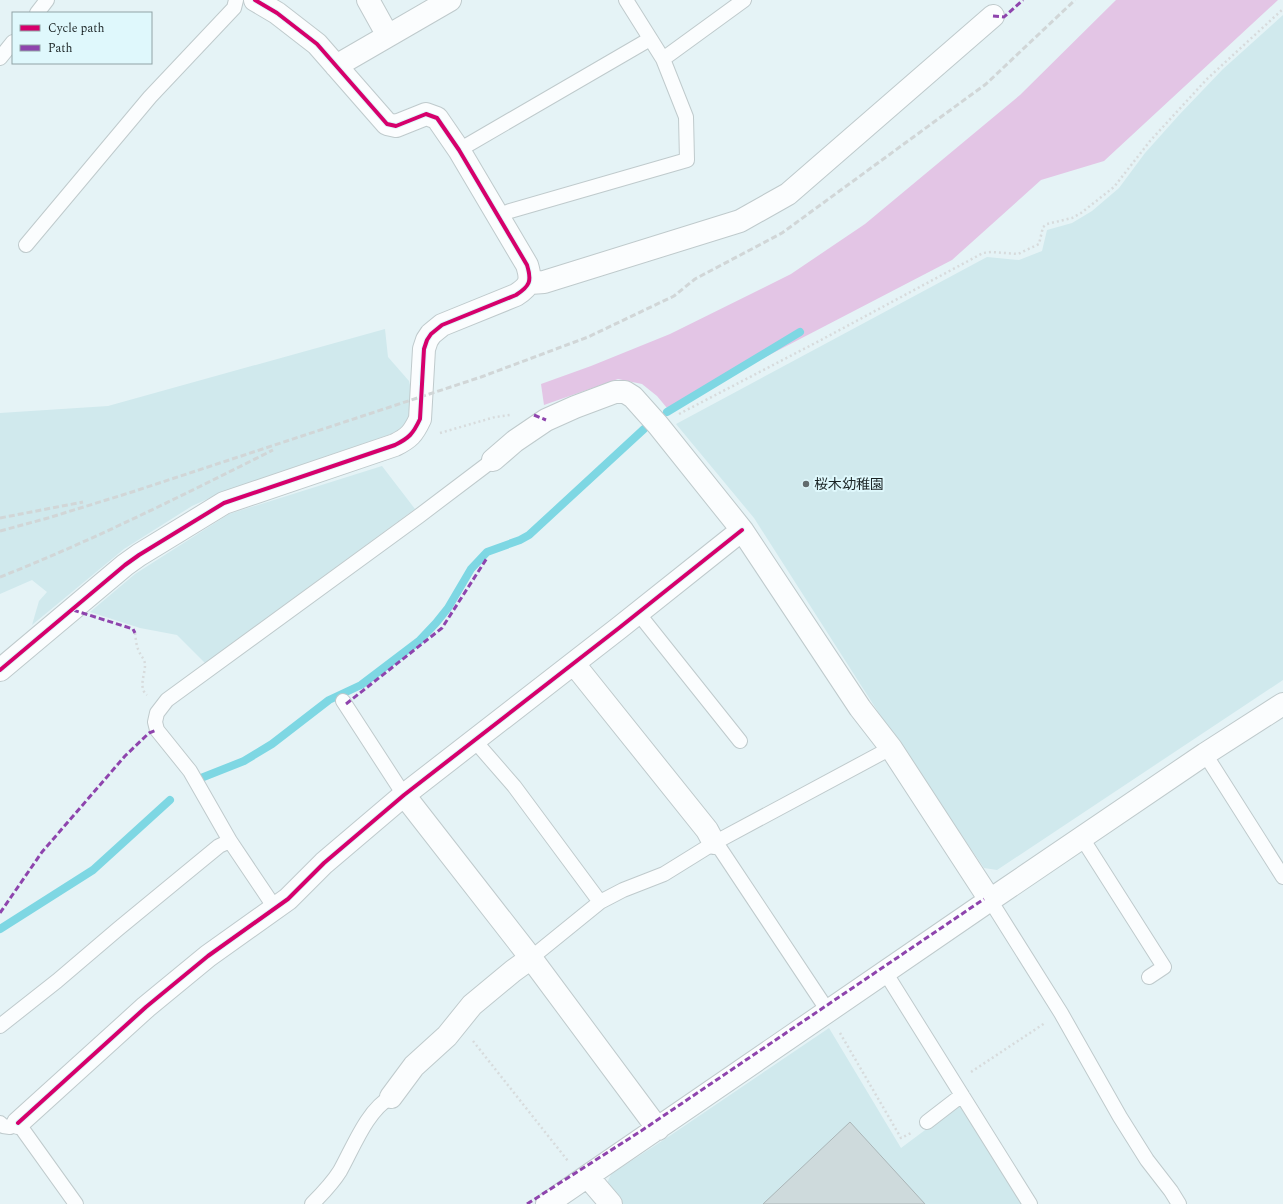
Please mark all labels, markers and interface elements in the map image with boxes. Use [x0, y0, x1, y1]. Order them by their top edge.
legend [12, 12, 152, 64]
text: Cycle path [48, 19, 105, 38]
text: Path [48, 39, 73, 58]
place label: 桜木幼稚園 [814, 474, 884, 495]
marker: 桜木幼稚園 [801, 479, 811, 489]

